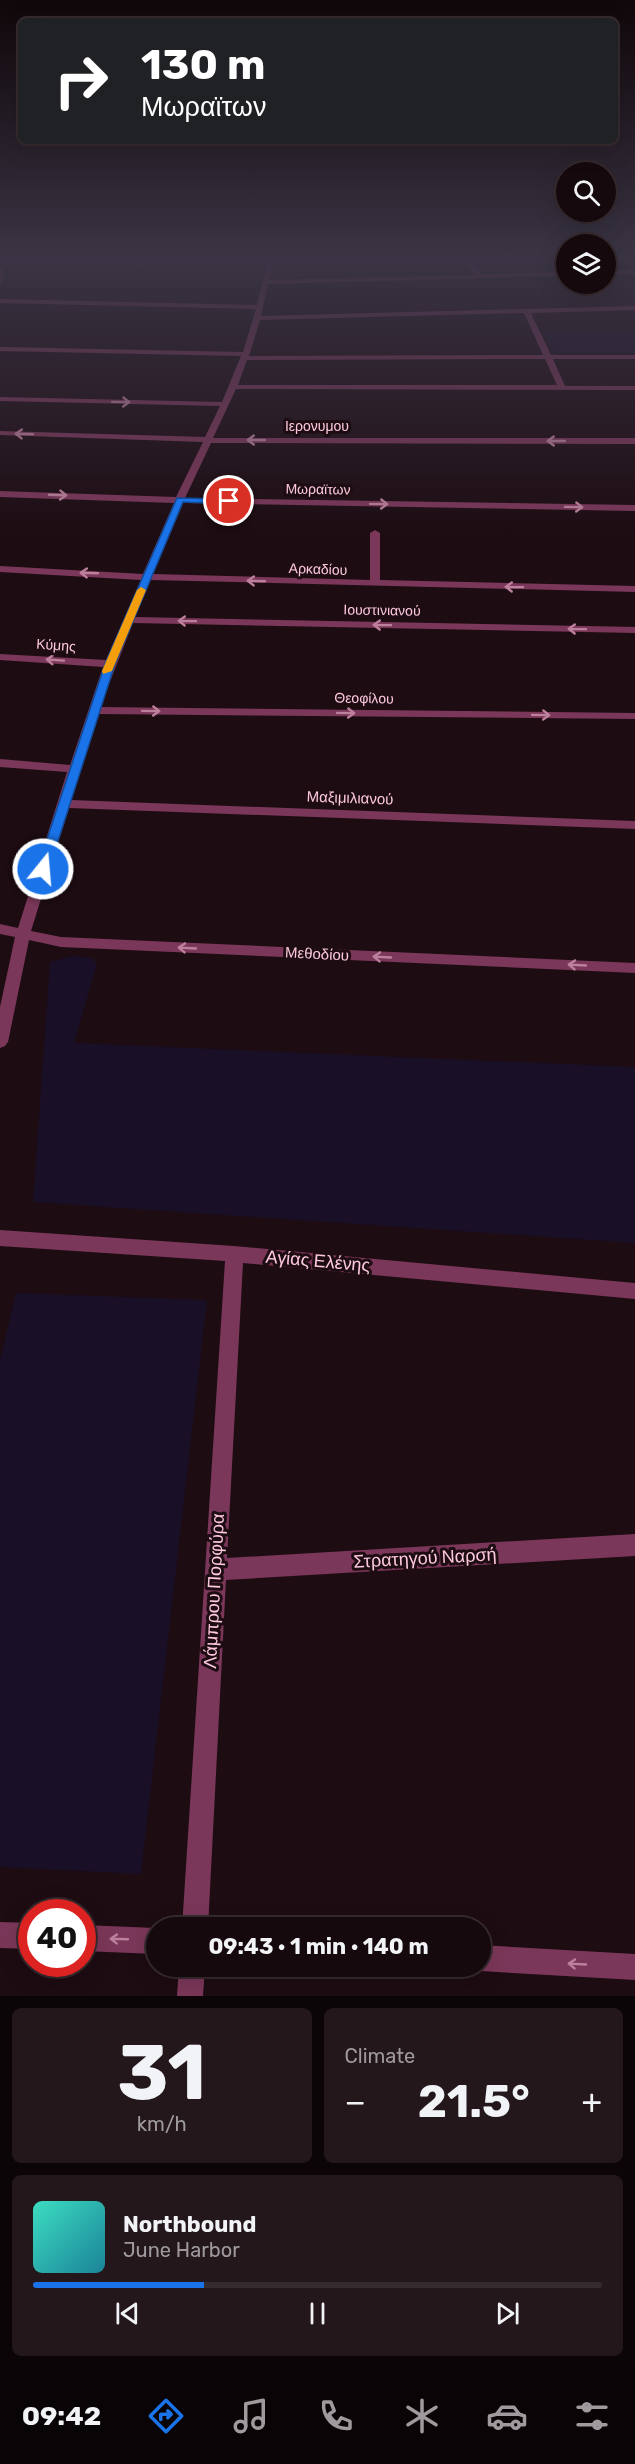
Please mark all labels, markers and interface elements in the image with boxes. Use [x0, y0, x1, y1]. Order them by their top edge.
text: 130 m [141, 40, 266, 90]
icon: right [42, 42, 120, 120]
text: Μωραϊτων [141, 91, 266, 123]
map controls [556, 162, 616, 294]
button: search [556, 162, 616, 222]
button: layers [556, 234, 616, 294]
one-way arrow [111, 396, 131, 408]
street label: Ιερονυμου [285, 418, 349, 435]
one-way arrow [15, 428, 35, 439]
one-way arrow [246, 434, 266, 446]
one-way arrow [546, 435, 566, 447]
pin [203, 475, 254, 526]
street label: Μωραϊτων [285, 480, 351, 499]
icon: arrive [212, 484, 245, 517]
one-way arrow [48, 489, 68, 501]
one-way arrow [369, 498, 389, 510]
one-way arrow [564, 502, 584, 513]
street label: Αρκαδίου [288, 560, 348, 579]
one-way arrow [79, 567, 99, 578]
one-way arrow [246, 575, 266, 586]
one-way arrow [504, 581, 524, 593]
street label: Ιουστινιανού [343, 601, 421, 620]
one-way arrow [177, 615, 197, 627]
one-way arrow [372, 619, 392, 631]
one-way arrow [567, 623, 587, 635]
street label: Κύμης [36, 636, 77, 655]
one-way arrow [45, 655, 65, 666]
street label: Θεοφίλου [334, 689, 394, 708]
one-way arrow [141, 705, 161, 716]
one-way arrow [336, 707, 356, 719]
one-way arrow [531, 709, 551, 721]
street label: Μαξιμιλιανού [306, 787, 394, 809]
position arrow [11, 837, 75, 901]
one-way arrow [177, 942, 197, 953]
street label: Μεθοδίου [285, 943, 349, 965]
one-way arrow [372, 951, 392, 962]
one-way arrow [567, 960, 587, 971]
street label: Αγίας Ελένης [265, 1245, 372, 1277]
street label: Λάμπρου Πορφύρα [199, 1513, 229, 1669]
street label: Στρατηγού Ναρσή [353, 1543, 497, 1573]
speed limit sign: 40 [18, 1899, 96, 1977]
text: 09:43 · 1 min · 140 m [208, 1933, 429, 1960]
one-way arrow [110, 1934, 130, 1945]
one-way arrow [567, 1958, 587, 1969]
text: 31 [117, 2026, 206, 2119]
text: Climate [345, 2044, 415, 2068]
text: 21.5° [418, 2075, 530, 2128]
text: − [345, 2082, 366, 2121]
text: + [581, 2082, 602, 2121]
text: km/h [137, 2112, 187, 2136]
text: Northbound [123, 2211, 256, 2238]
text: June Harbor [123, 2238, 240, 2262]
icon: previous [111, 2297, 144, 2330]
icon: pause [301, 2297, 334, 2330]
icon: next [491, 2297, 524, 2330]
icon: directions [145, 2395, 187, 2437]
icon: music [230, 2395, 272, 2437]
icon: phone [315, 2395, 357, 2437]
icon: climate [401, 2395, 443, 2437]
icon: car [486, 2395, 528, 2437]
icon: filters [571, 2395, 613, 2437]
text: 09:42 [22, 2400, 101, 2432]

